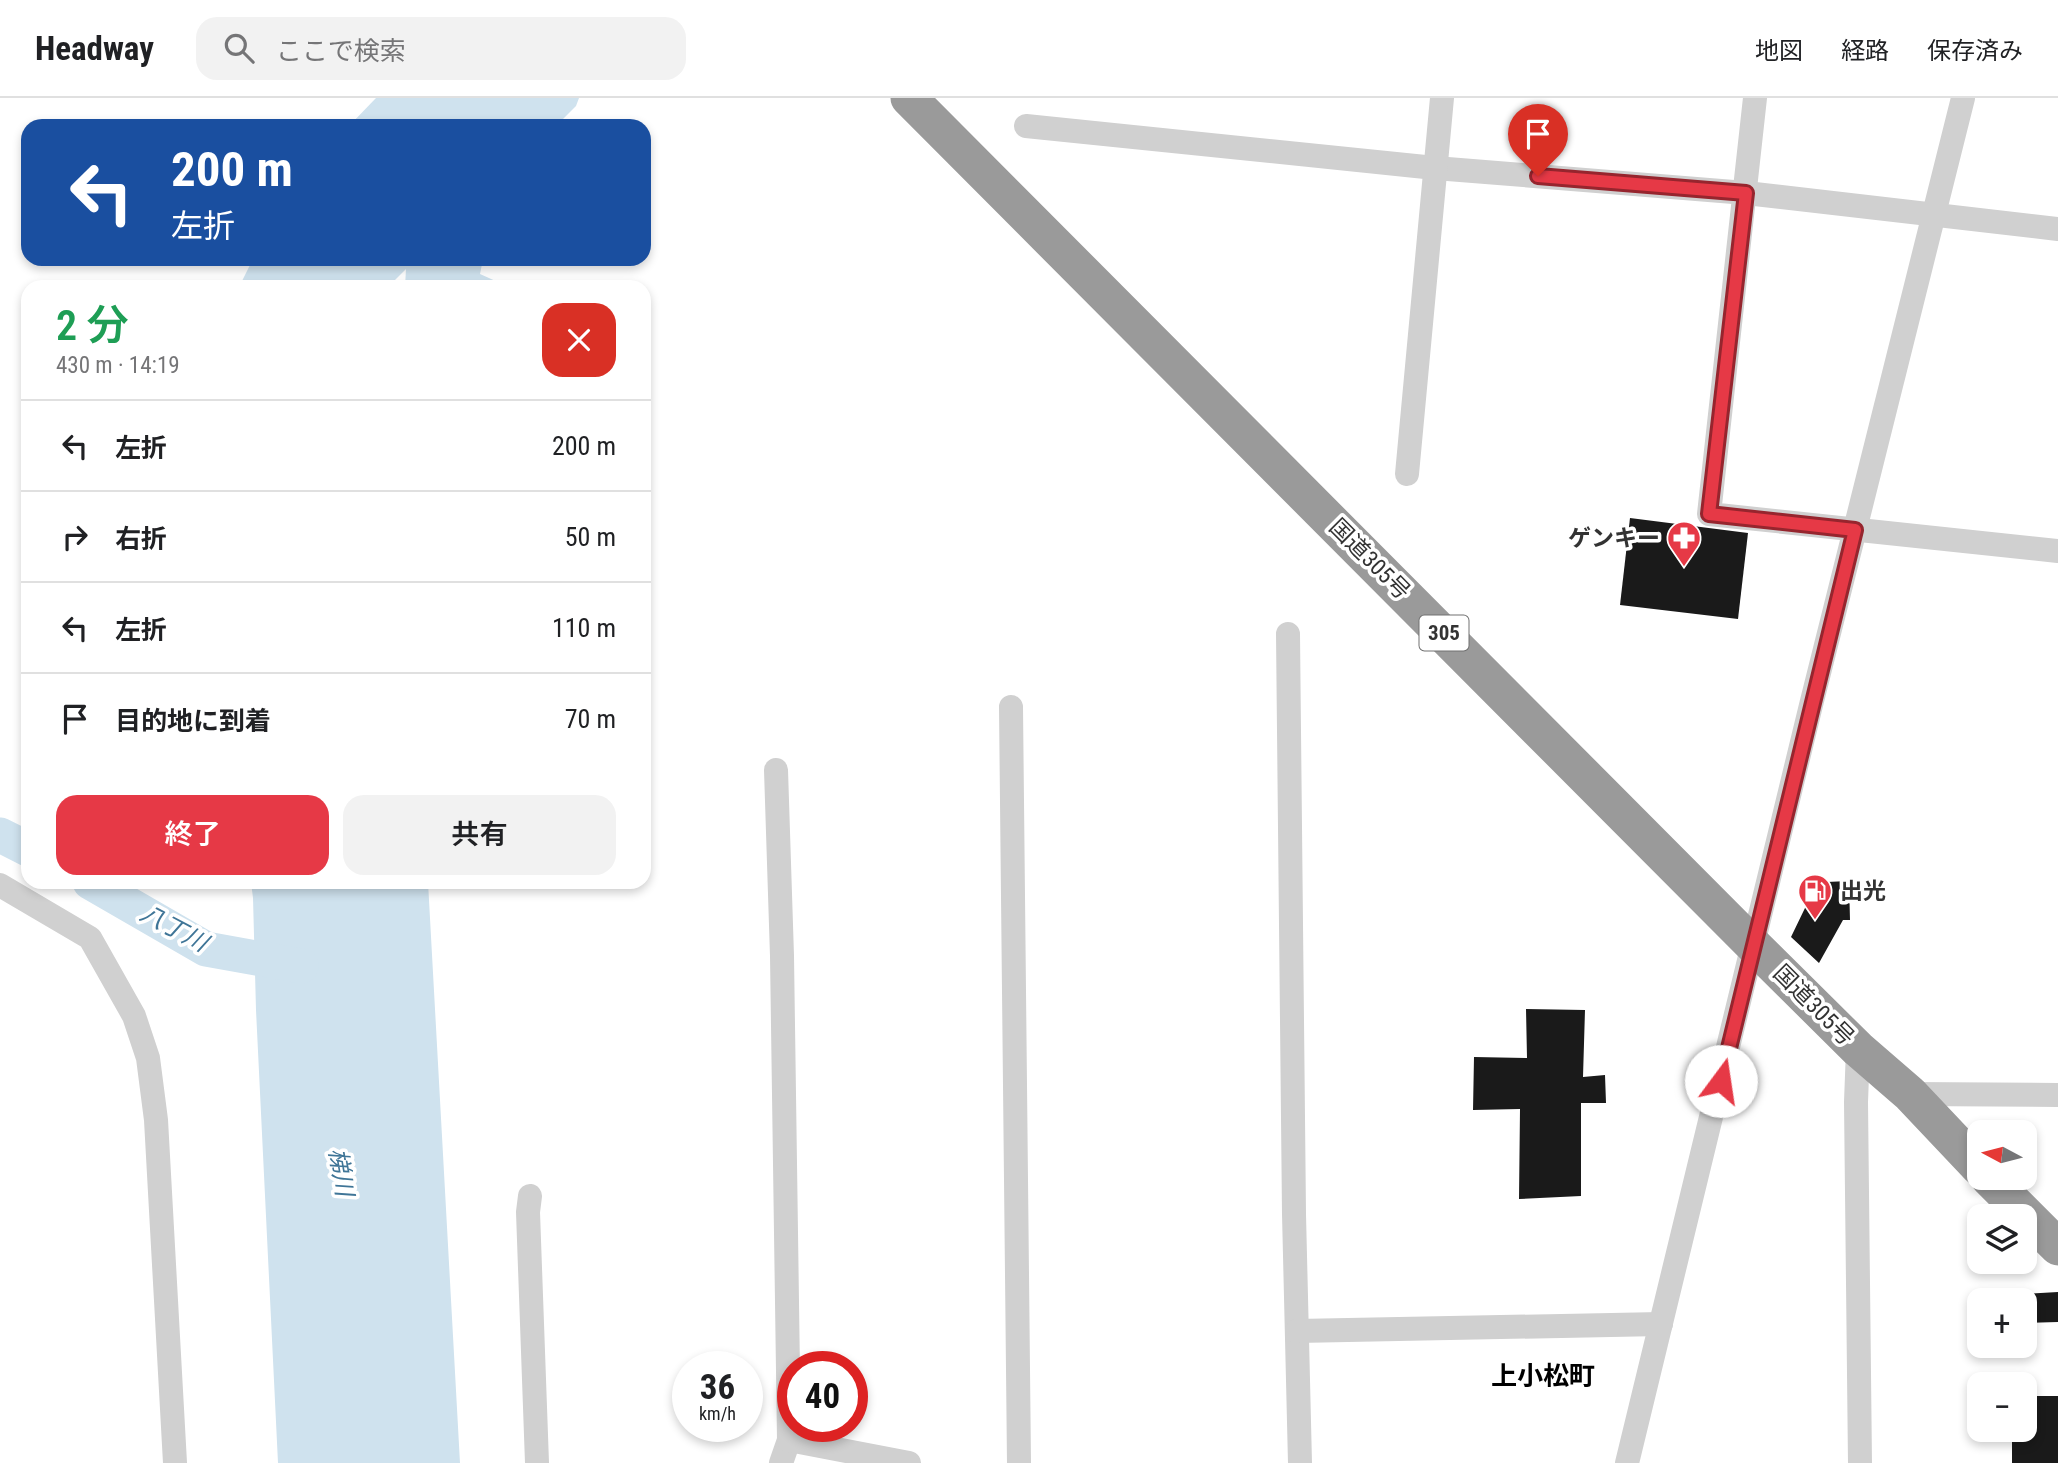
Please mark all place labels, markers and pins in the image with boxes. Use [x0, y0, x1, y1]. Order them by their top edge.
pin [1508, 104, 1568, 176]
pharmacy icon: ゲンキー [1665, 519, 1703, 568]
place label: ゲンキー [1568, 525, 1660, 552]
fuel station icon: 出光 [1796, 872, 1834, 921]
place label: 出光 [1840, 878, 1886, 905]

